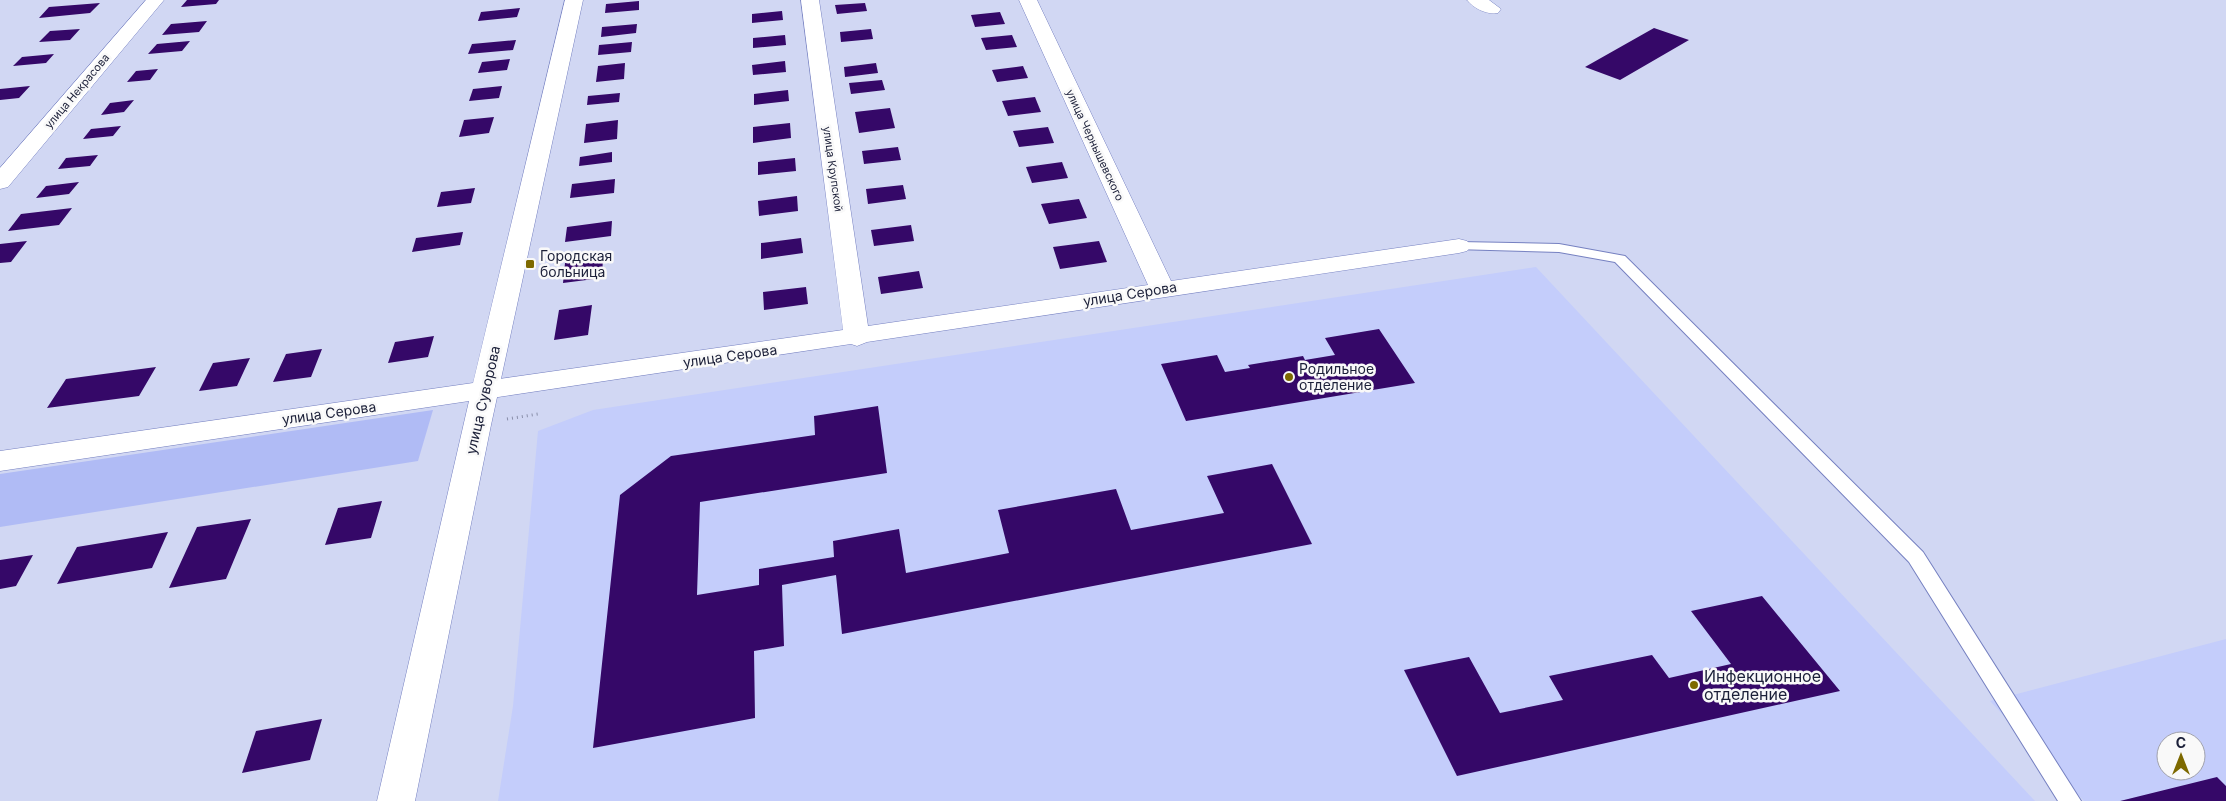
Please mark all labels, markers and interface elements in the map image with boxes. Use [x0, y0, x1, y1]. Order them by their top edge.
street label: улица Некрасова [42, 51, 112, 131]
street label: улица Чернышевского [1063, 87, 1127, 203]
street label: улица Крупской [820, 125, 846, 213]
place label: Городская больница [540, 247, 612, 280]
marker: Городская больница [524, 258, 536, 270]
street label: улица Серова [1082, 278, 1178, 309]
street label: улица Серова [682, 340, 778, 371]
street label: улица Суворова [462, 344, 503, 456]
place label: Родильное отделение [1299, 360, 1374, 393]
marker: Родильное отделение [1283, 371, 1295, 383]
street label: улица Серова [281, 397, 377, 428]
place label: Инфекционное отделение [1704, 666, 1821, 704]
marker: Инфекционное отделение [1688, 679, 1700, 691]
north arrow [2156, 731, 2206, 781]
text: С [2176, 734, 2186, 751]

